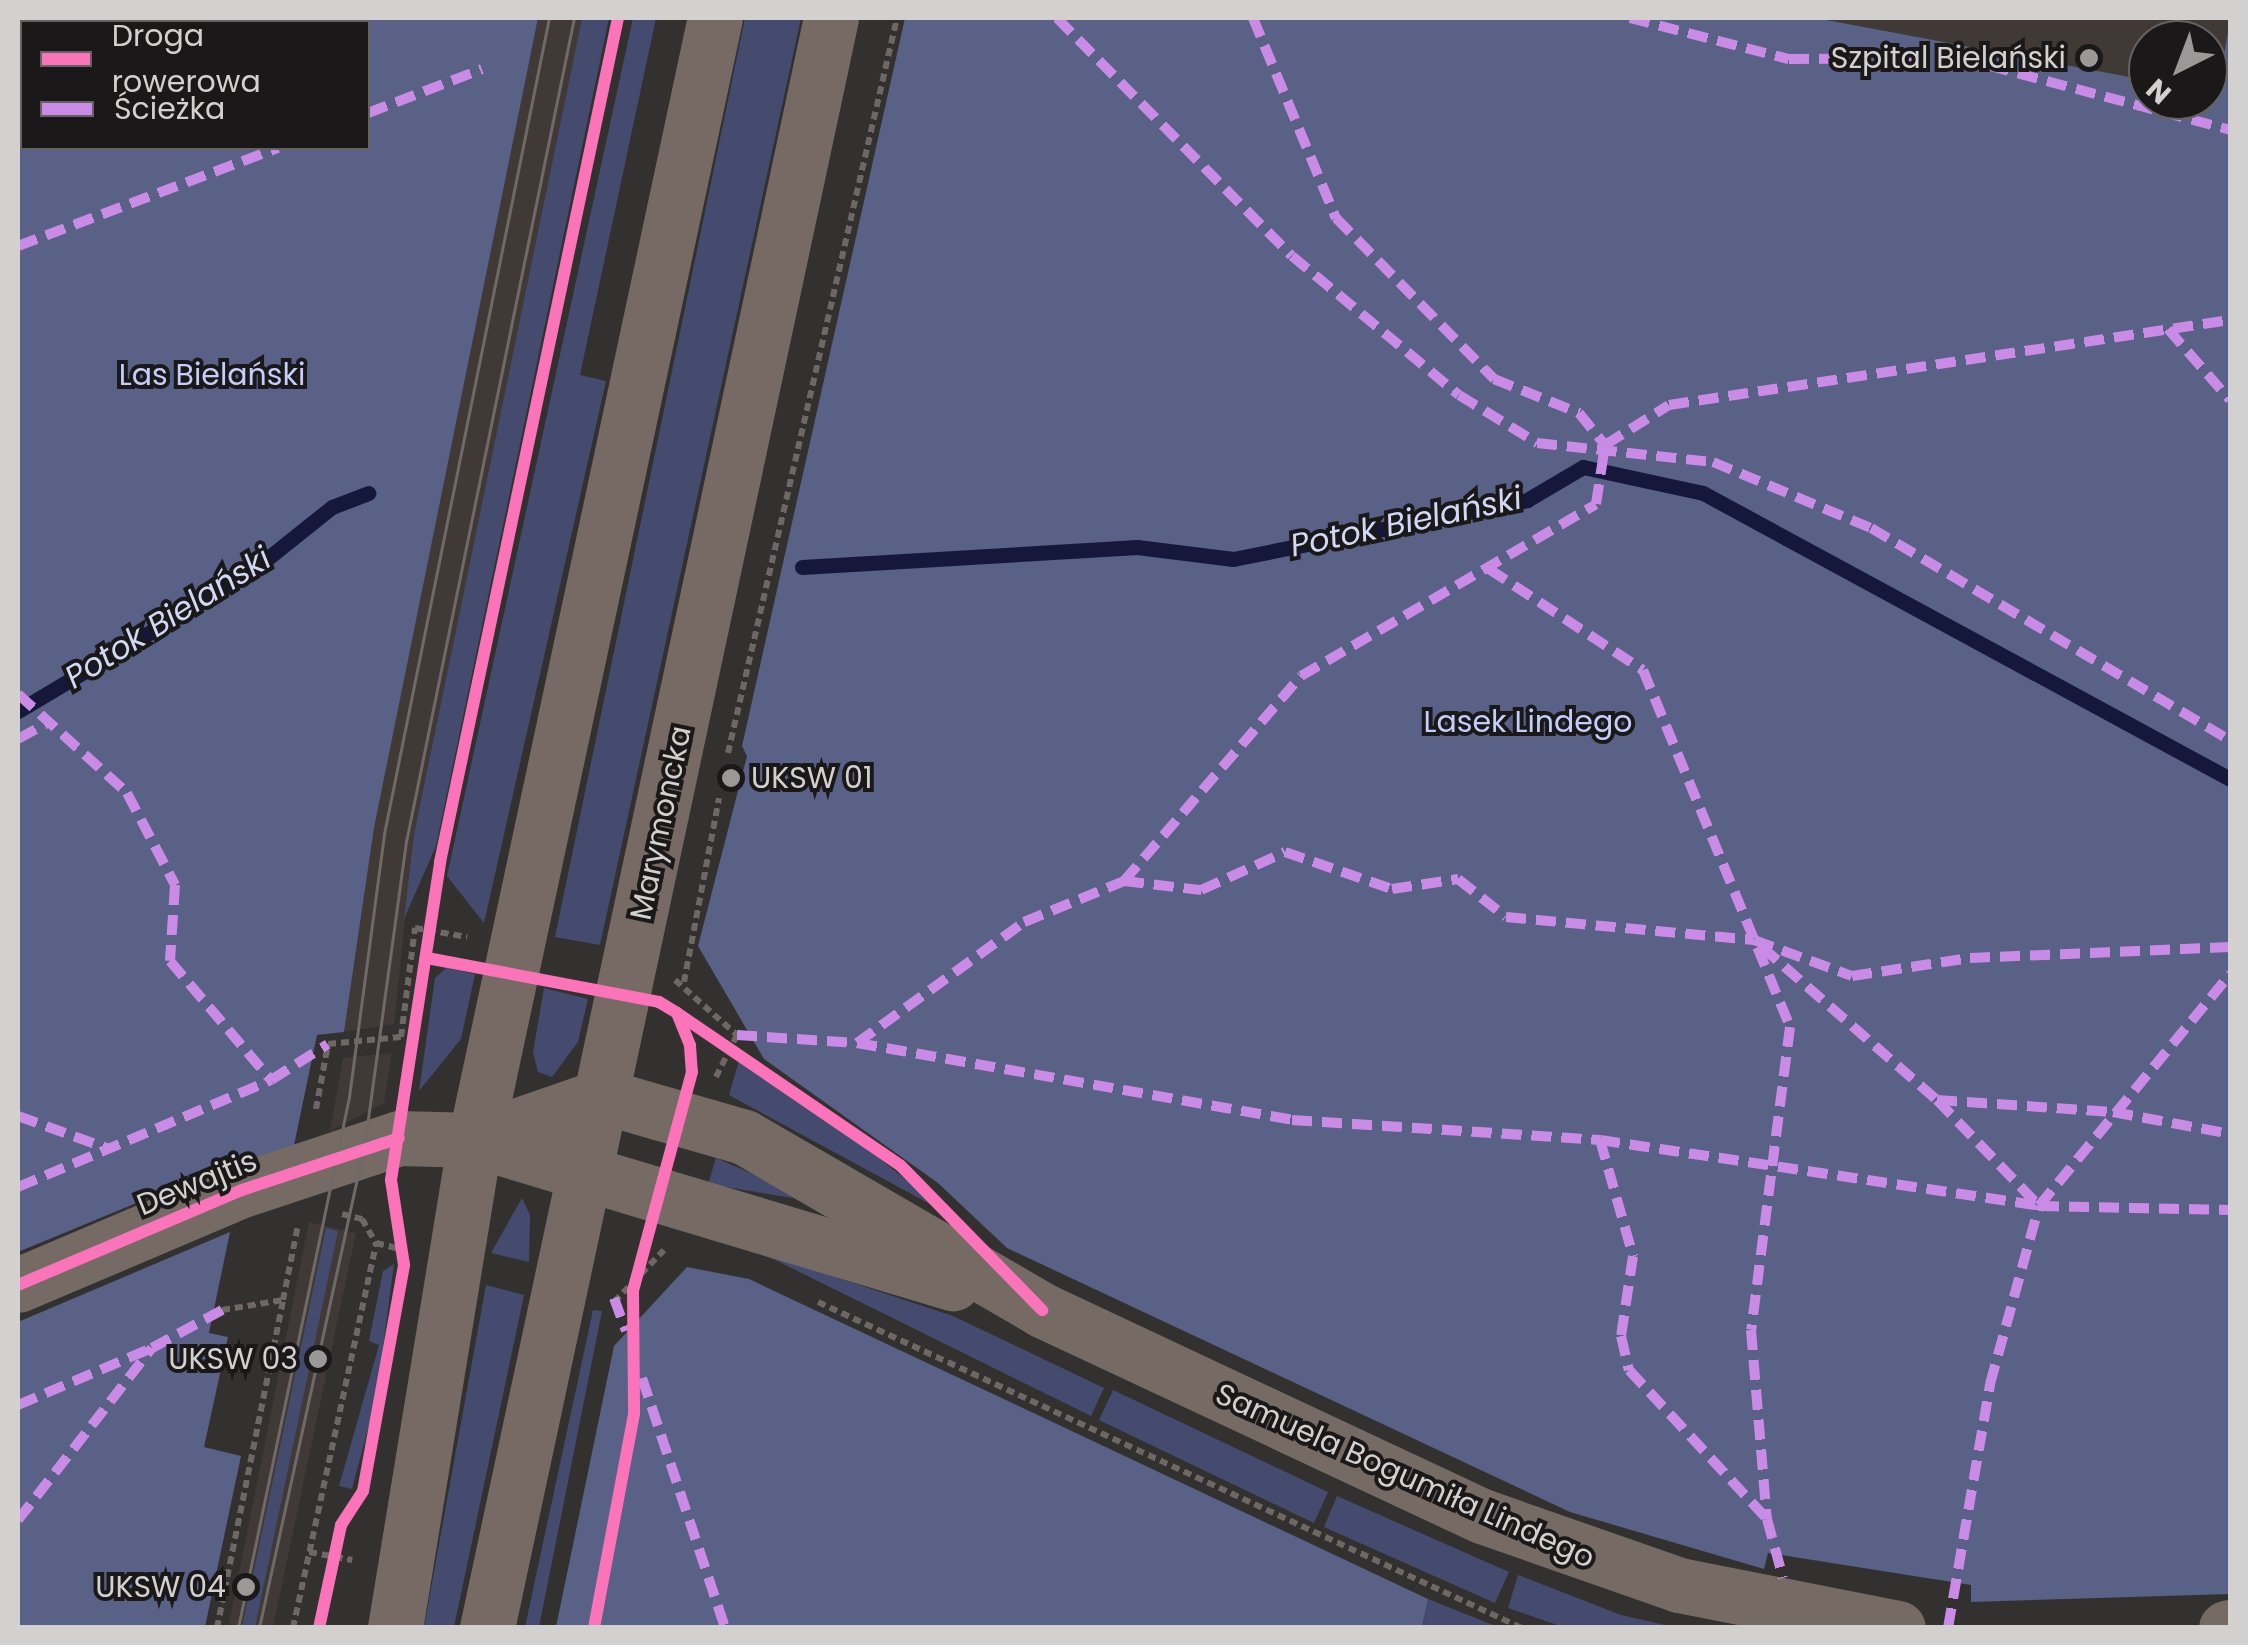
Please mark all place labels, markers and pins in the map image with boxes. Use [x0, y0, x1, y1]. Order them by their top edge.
place label: Szpital Bielański [1831, 40, 2066, 76]
marker: Szpital Bielański [2076, 45, 2102, 71]
place label: UKSW 01 [751, 760, 873, 796]
marker: UKSW 01 [720, 767, 742, 789]
place label: UKSW 03 [168, 1341, 298, 1377]
marker: UKSW 03 [307, 1348, 329, 1370]
place label: UKSW 04 [95, 1569, 226, 1605]
marker: UKSW 04 [235, 1576, 257, 1598]

